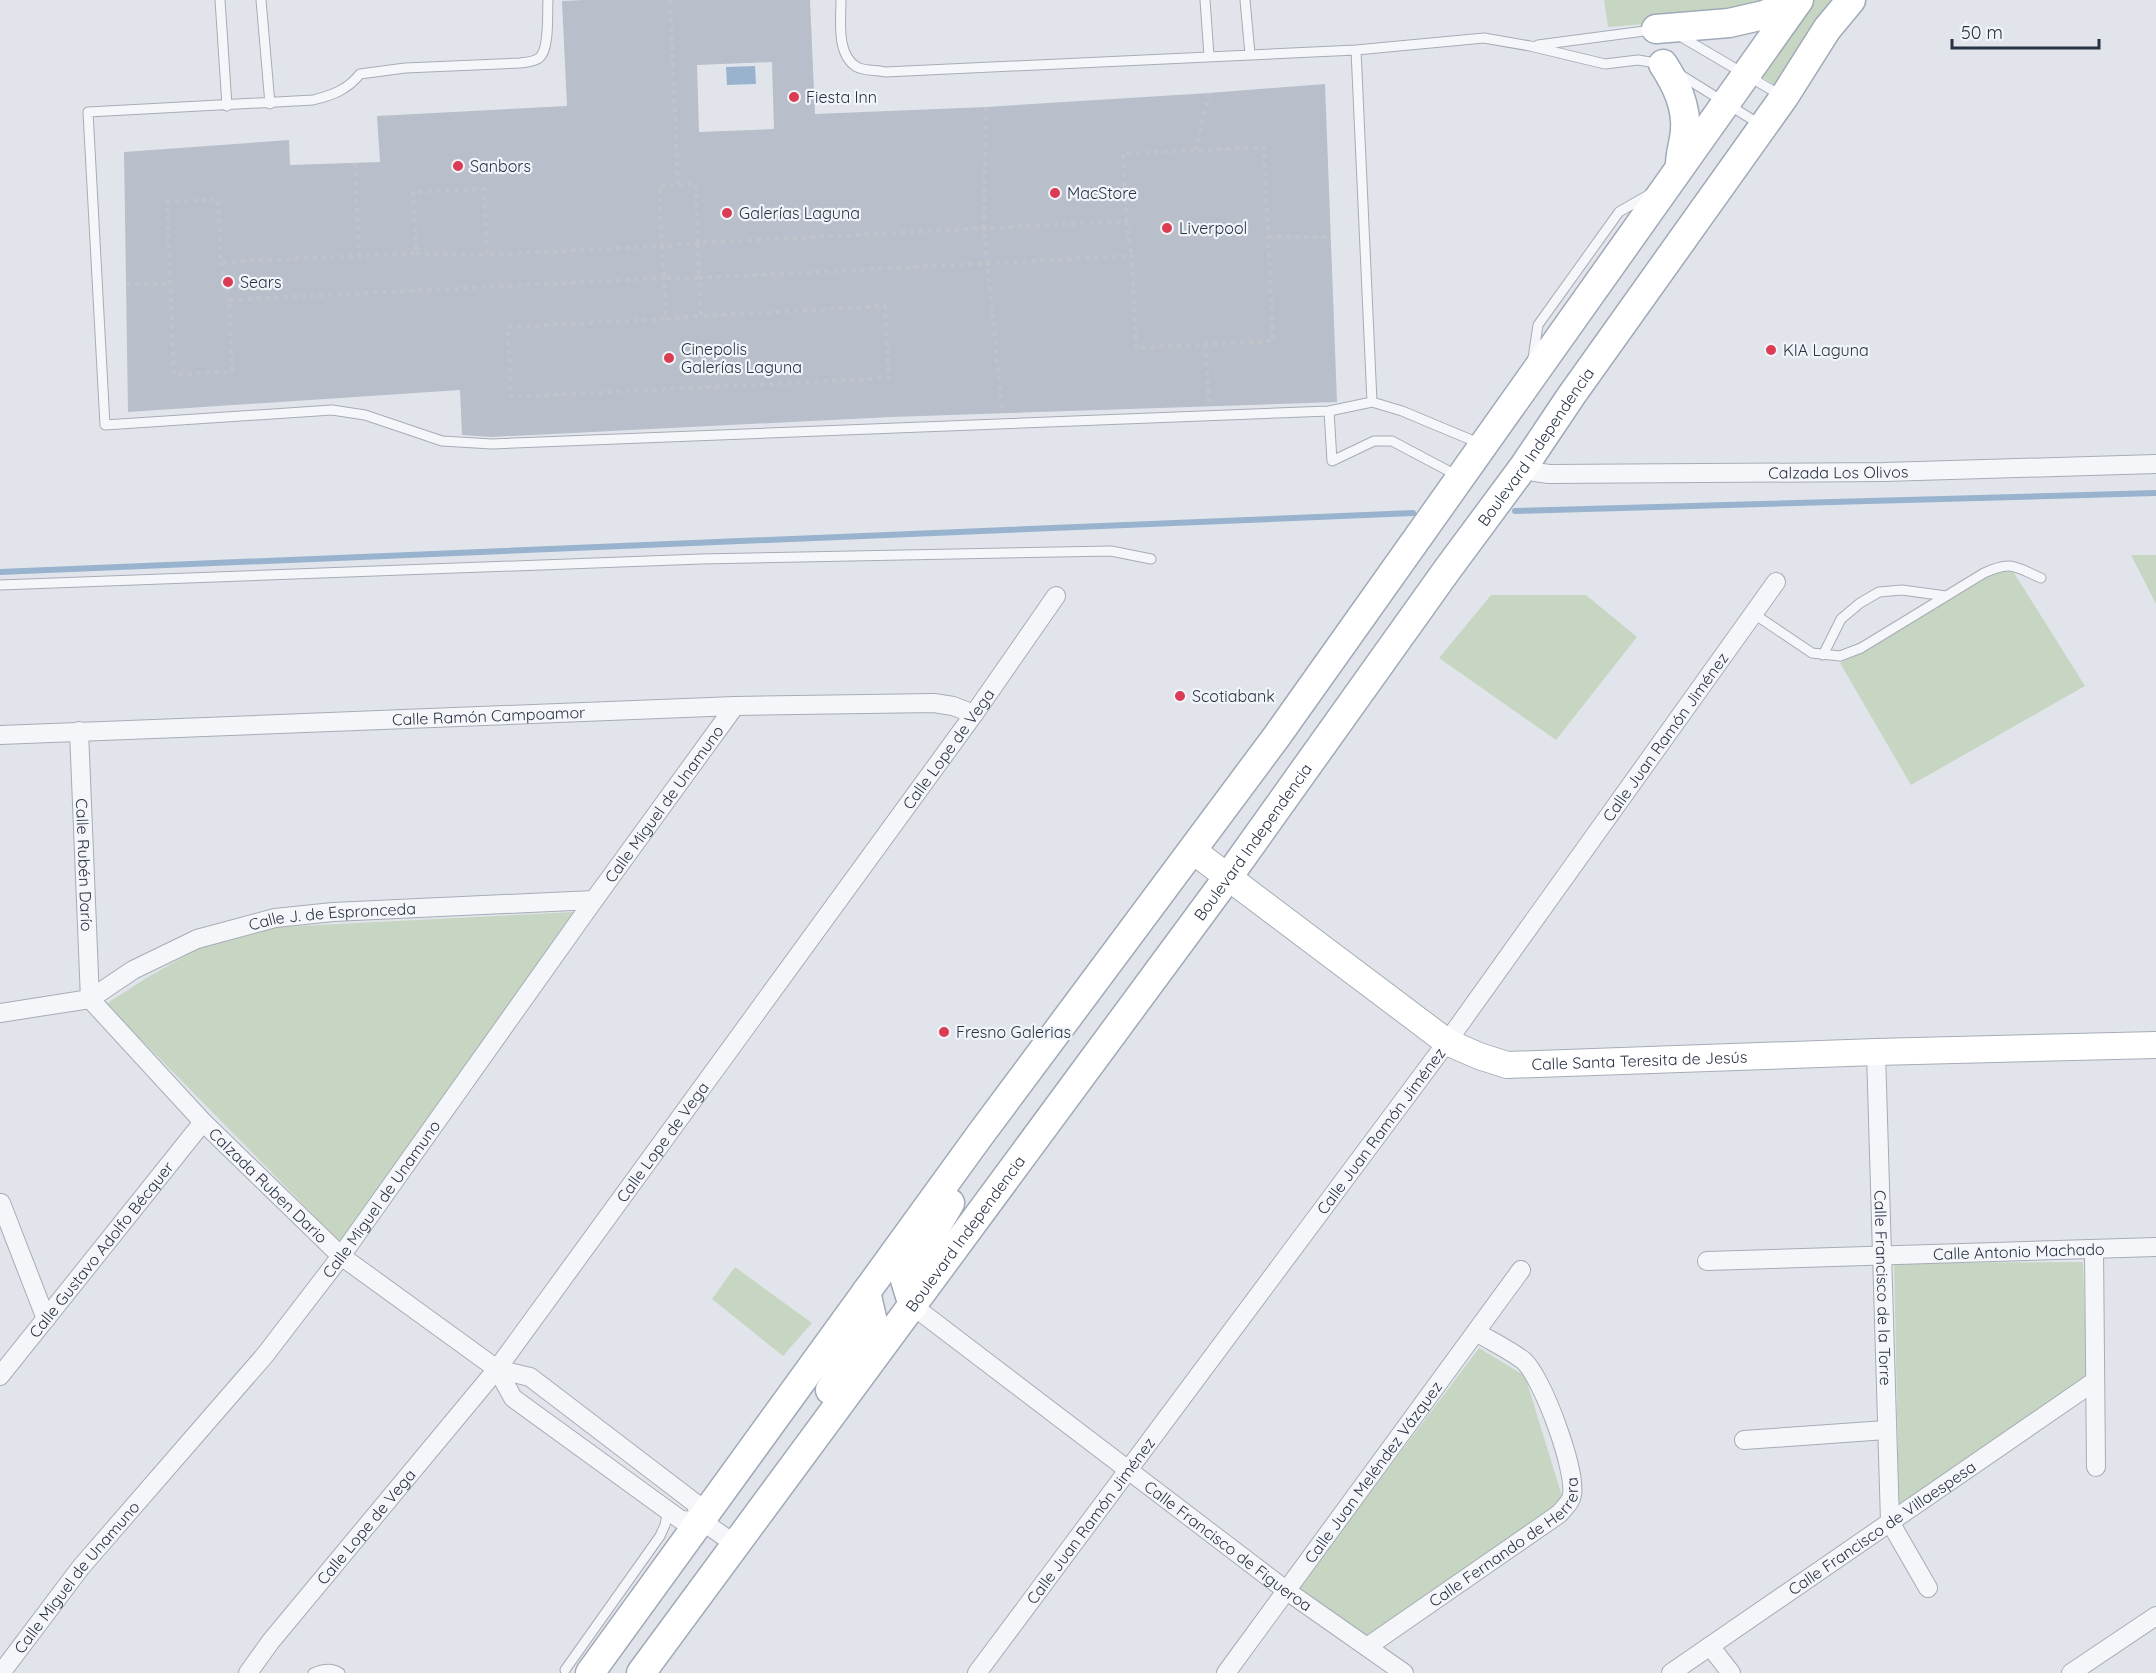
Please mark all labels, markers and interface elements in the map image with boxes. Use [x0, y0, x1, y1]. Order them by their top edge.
scale bar [1952, 12, 2099, 50]
text: 50 m [1961, 21, 2003, 44]
place label: Fiesta Inn [806, 87, 877, 107]
marker: Fiesta Inn [787, 90, 801, 104]
place label: Sanbors [470, 156, 531, 176]
marker: Sanbors [451, 159, 465, 173]
place label: MacStore [1067, 183, 1137, 203]
marker: MacStore [1048, 186, 1062, 200]
place label: Galerías Laguna [739, 203, 860, 223]
marker: Galerías Laguna [720, 206, 734, 220]
place label: Liverpool [1179, 218, 1247, 238]
marker: Liverpool [1160, 221, 1174, 235]
place label: Sears [240, 272, 281, 292]
marker: Sears [221, 275, 235, 289]
place label: Cinepolis Galerías Laguna [681, 339, 802, 377]
place label: KIA Laguna [1783, 340, 1869, 360]
marker: KIA Laguna [1764, 343, 1778, 357]
marker: Cinepolis Galerías Laguna [662, 351, 676, 365]
street label: Boulevard Independencia [1473, 364, 1598, 530]
street label: Calzada Los Olivos [1768, 461, 1909, 483]
street label: Calle Juan Ramón Jiménez [1598, 648, 1732, 825]
street label: Calle Lope de Vega [898, 685, 999, 813]
place label: Scotiabank [1192, 686, 1275, 706]
marker: Scotiabank [1173, 689, 1187, 703]
street label: Calle Ramón Campoamor [392, 702, 586, 730]
street label: Calle Miguel de Unamuno [600, 721, 728, 886]
street label: Boulevard Independencia [1189, 759, 1316, 924]
street label: Calle Rubén Darío [72, 798, 97, 932]
street label: Calle J. de Espronceda [246, 898, 416, 935]
place label: Fresno Galerias [956, 1022, 1071, 1042]
marker: Fresno Galerias [937, 1025, 951, 1039]
street label: Calle Juan Ramón Jiménez [1312, 1043, 1449, 1218]
street label: Calle Santa Teresita de Jesús [1531, 1047, 1748, 1074]
street label: Calle Lope de Vega [612, 1078, 713, 1206]
street label: Calle Miguel de Unamuno [318, 1116, 444, 1282]
street label: Calzada Ruben Dario [205, 1123, 332, 1247]
street label: Boulevard Independencia [901, 1152, 1029, 1316]
street label: Calle Gustavo Adolfo Bécquer [25, 1157, 178, 1342]
street label: Calle Francisco de la Torre [1870, 1190, 1896, 1386]
street label: Calle Antonio Machado [1933, 1239, 2105, 1264]
street label: Calle Juan Meléndez Vázquez [1300, 1377, 1446, 1567]
street label: Calle Juan Ramón Jiménez [1022, 1433, 1159, 1608]
street label: Calle Francisco de Villaespesa [1784, 1456, 1979, 1599]
street label: Calle Lope de Vega [312, 1465, 420, 1589]
street label: Calle Francisco de Figueroa [1140, 1476, 1316, 1615]
street label: Calle Fernando de Herrera [1425, 1476, 1582, 1611]
street label: Calle Miguel de Unamuno [9, 1497, 144, 1657]

